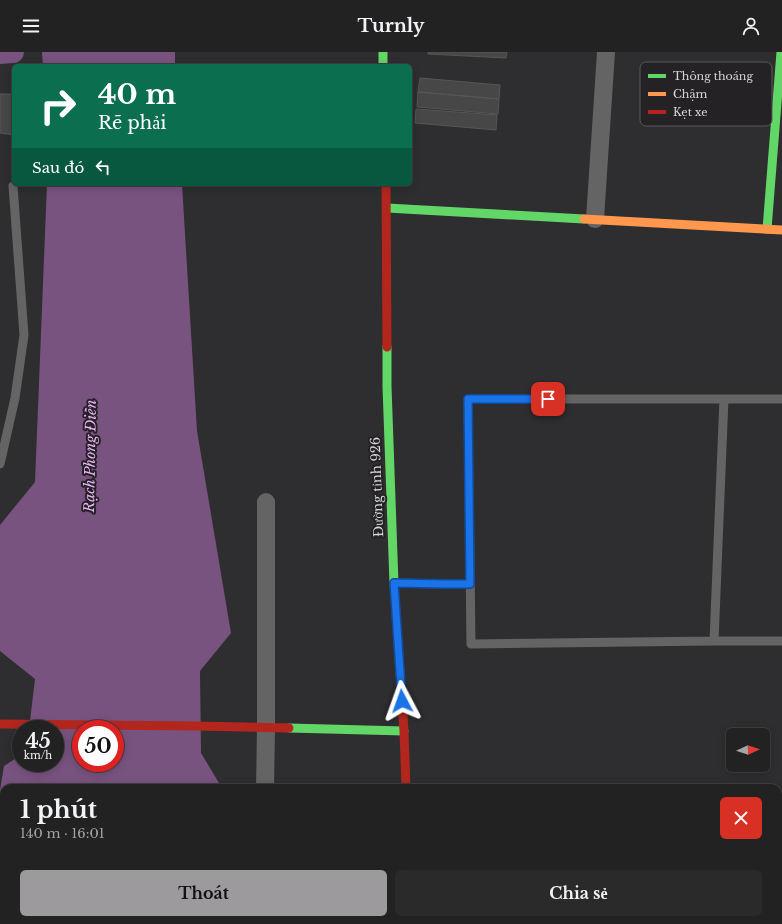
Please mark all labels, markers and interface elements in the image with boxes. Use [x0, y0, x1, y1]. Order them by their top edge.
icon: menu [20, 15, 42, 37]
text: Turnly [358, 15, 424, 37]
icon: person [740, 15, 762, 37]
legend [640, 62, 772, 126]
text: Thông thoáng [673, 69, 753, 83]
text: 40 m [98, 77, 176, 112]
icon: right [32, 80, 84, 132]
text: Chậm [673, 87, 707, 101]
text: Kẹt xe [673, 105, 708, 119]
text: Rẽ phải [98, 112, 166, 134]
icon: left [92, 156, 114, 178]
text: Sau đó [32, 158, 84, 177]
pin [531, 382, 565, 416]
icon: arrive [537, 388, 559, 410]
water label: Rạch Phong Điền [80, 399, 100, 513]
street label: Đường tỉnh 926 [367, 436, 387, 538]
position arrow [381, 680, 423, 722]
speed limit sign: 50 [72, 720, 124, 772]
north arrow [726, 728, 770, 772]
map controls [726, 728, 770, 772]
text: 45 [25, 729, 51, 753]
text: km/h [24, 749, 52, 762]
text: 1 phút [20, 795, 97, 824]
button: close [720, 797, 762, 839]
text: 140 m · 16:01 [20, 825, 104, 842]
button: Thoát [20, 870, 387, 916]
button: Chia sẻ [395, 870, 762, 916]

